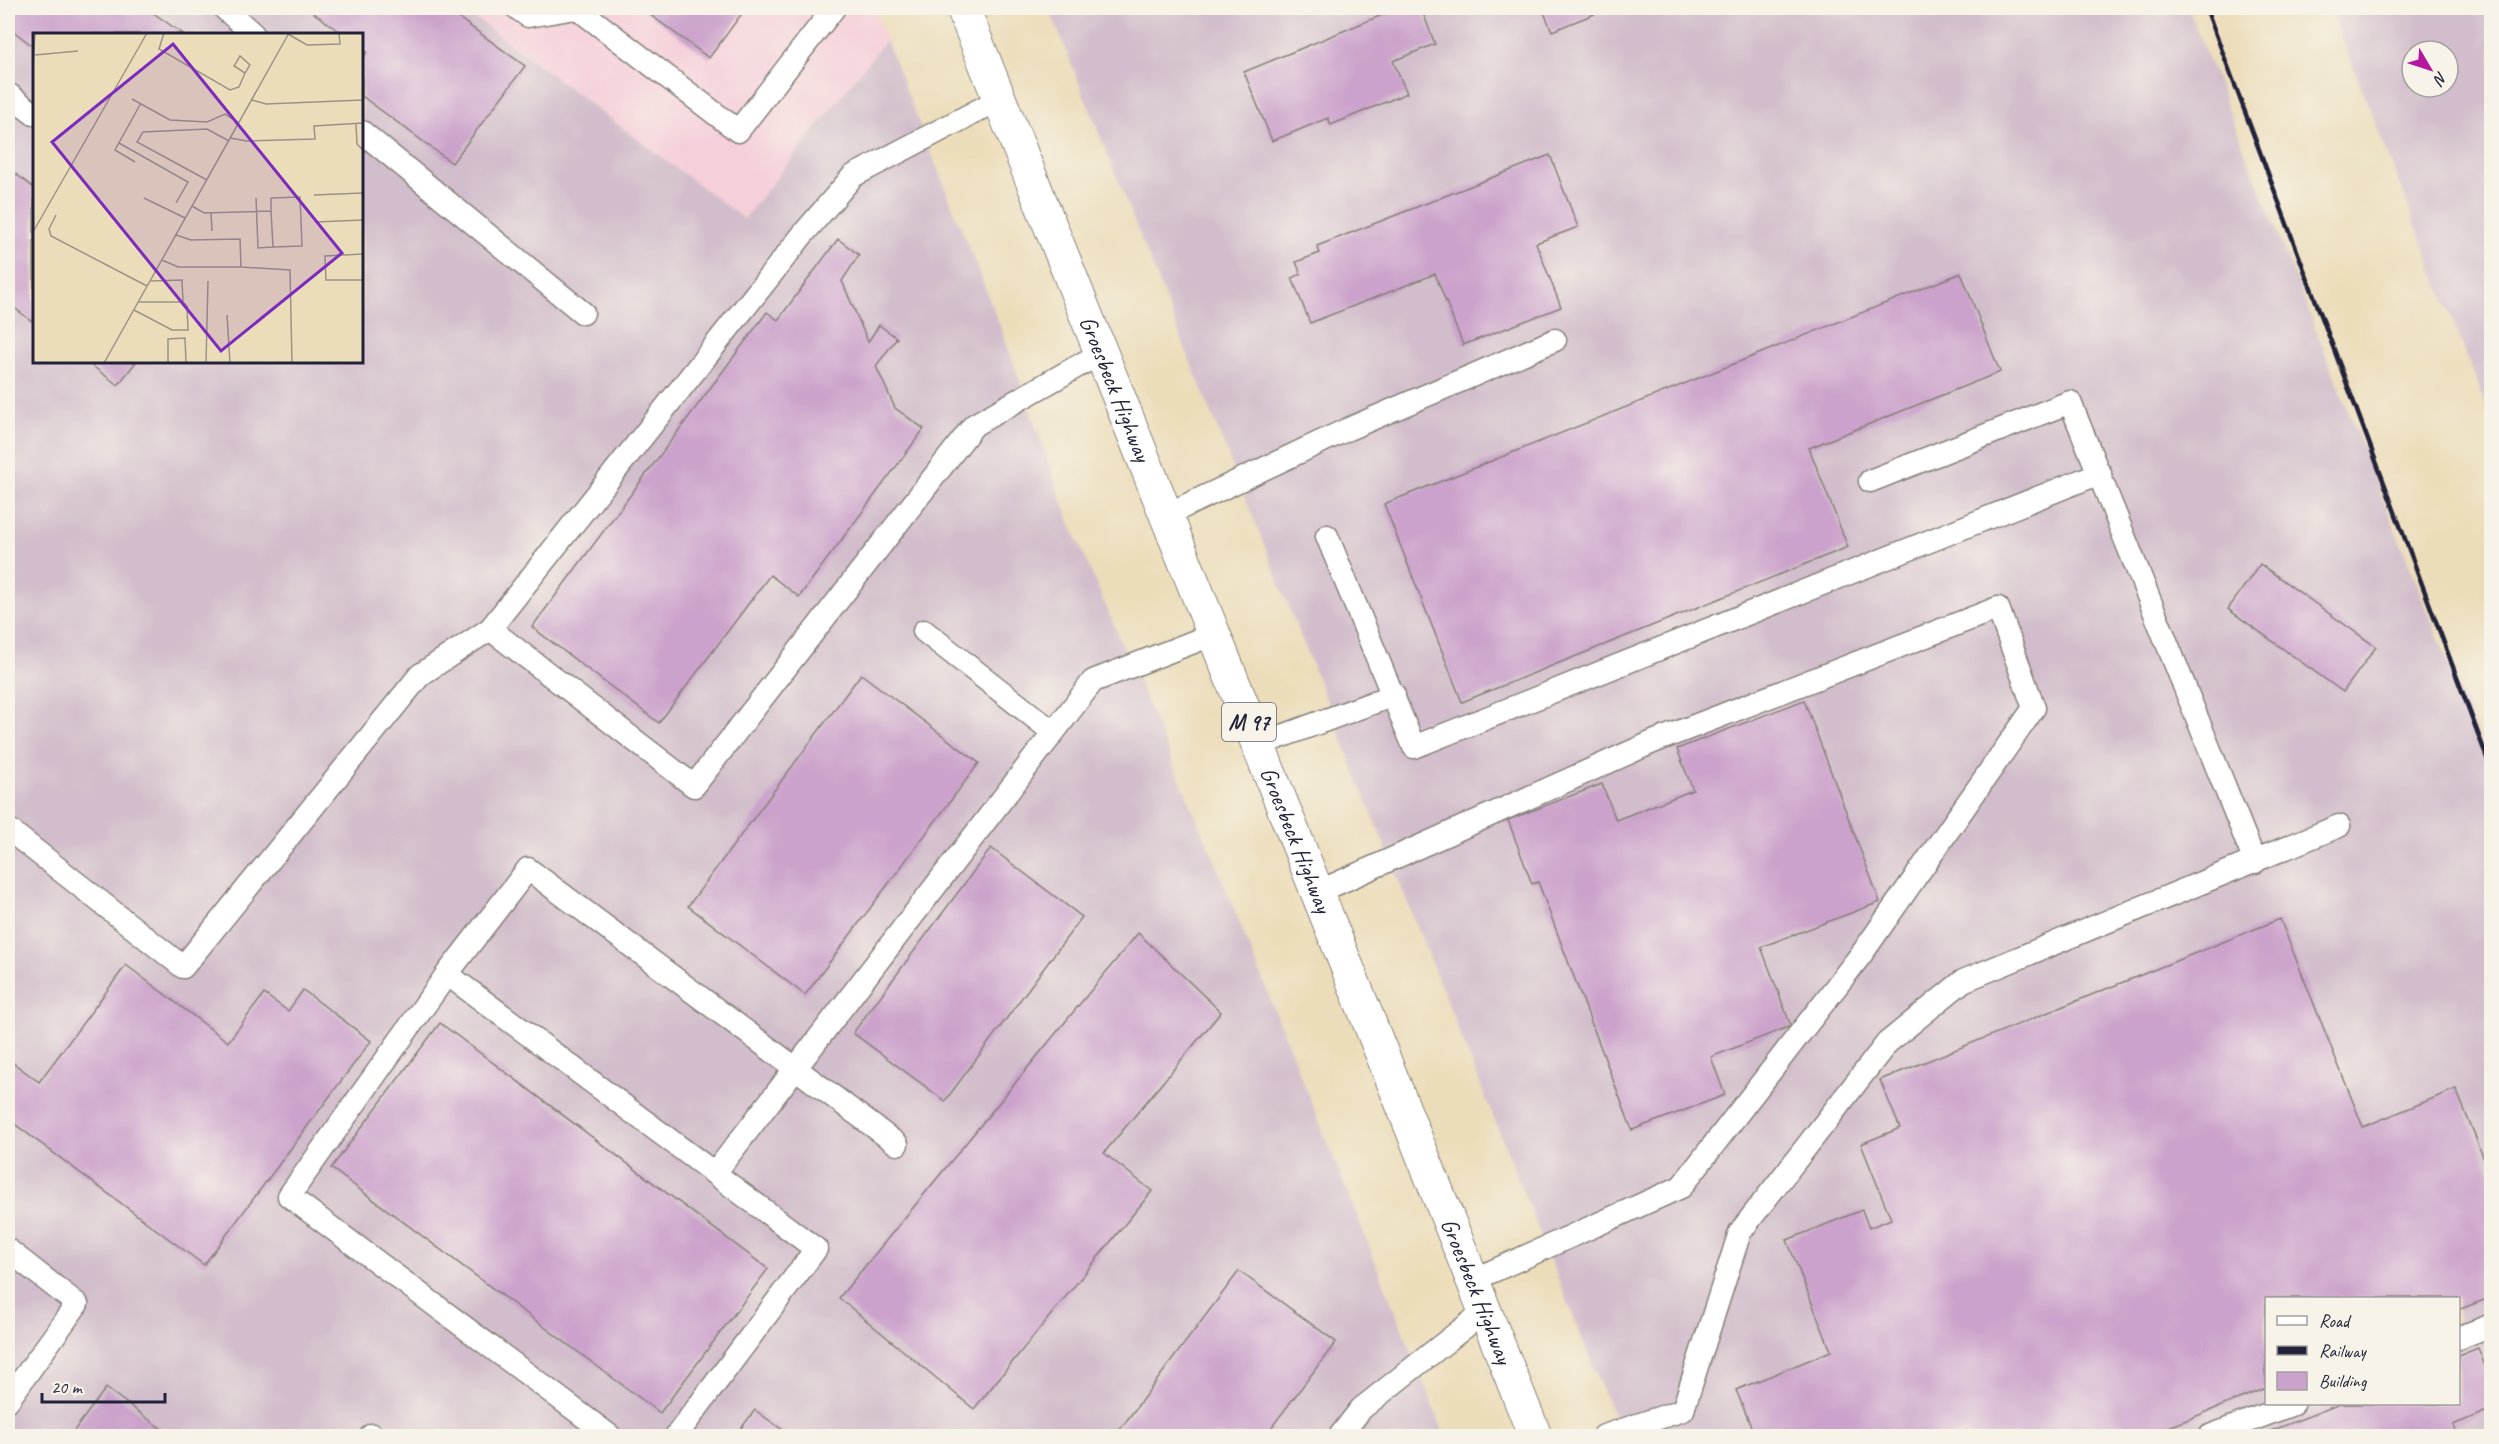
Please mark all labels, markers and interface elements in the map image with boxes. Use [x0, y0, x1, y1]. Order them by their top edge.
inset map [33, 33, 363, 363]
north arrow [2400, 39, 2460, 99]
text: N [2428, 68, 2452, 90]
street label: Groesbeck Highway [1073, 311, 1159, 468]
road number: M 97 [1222, 703, 1276, 741]
street label: Groesbeck Highway [1254, 763, 1339, 919]
street label: Groesbeck Highway [1434, 1214, 1520, 1370]
legend [2265, 1297, 2460, 1405]
text: Road [2319, 1310, 2352, 1332]
text: Railway [2319, 1340, 2367, 1362]
scale bar [42, 1366, 165, 1404]
text: Building [2319, 1370, 2368, 1392]
text: 20 m [51, 1376, 84, 1398]

